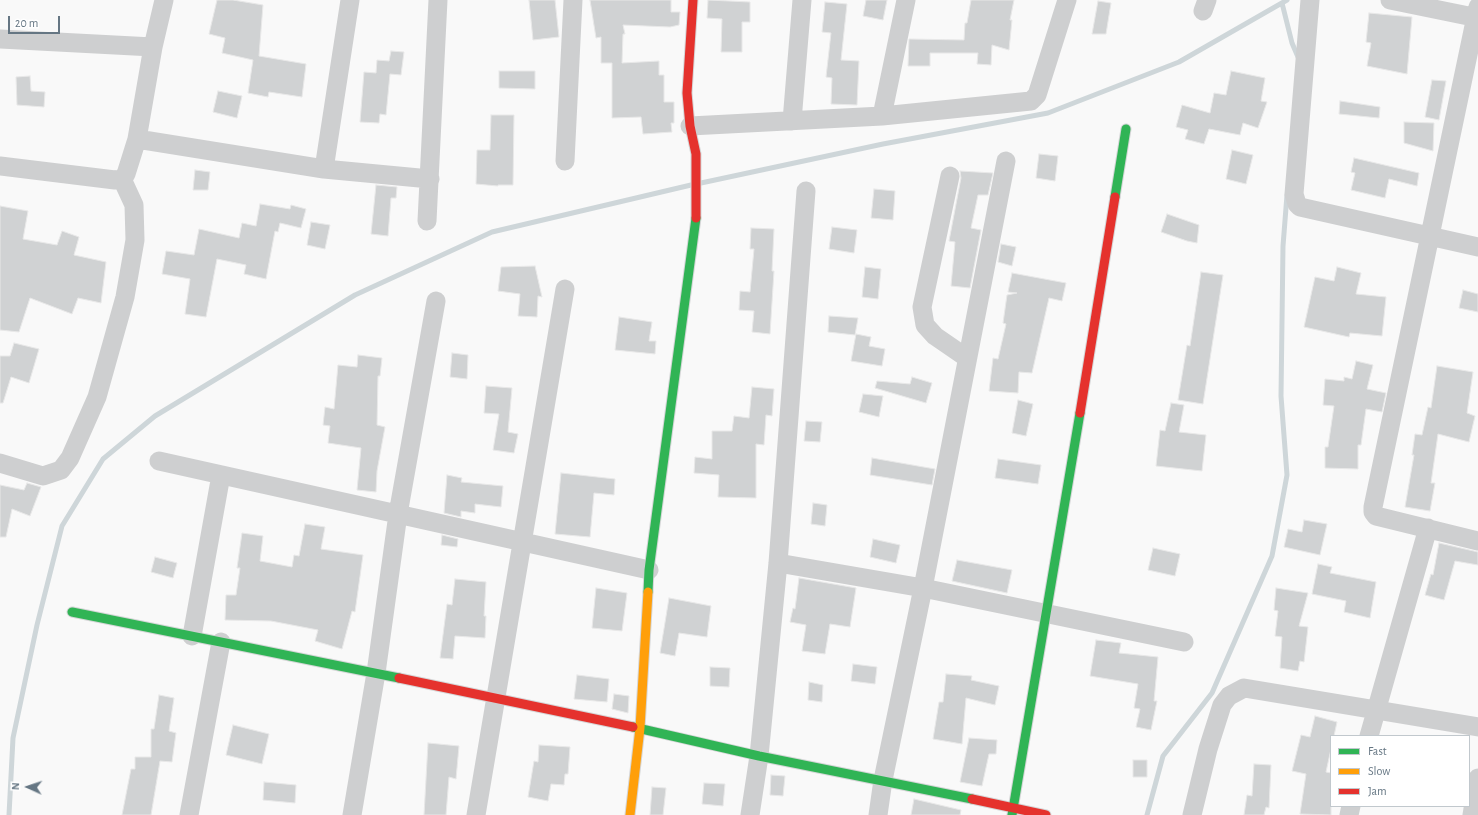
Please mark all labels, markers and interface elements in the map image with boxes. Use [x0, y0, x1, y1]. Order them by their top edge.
scale bar [10, 8, 62, 34]
text: 20 m [15, 17, 38, 29]
legend [1330, 735, 1470, 807]
text: Fast [1368, 745, 1387, 757]
text: Slow [1368, 765, 1390, 777]
north arrow [8, 767, 48, 807]
text: N [10, 782, 21, 790]
text: Jam [1368, 785, 1387, 797]

